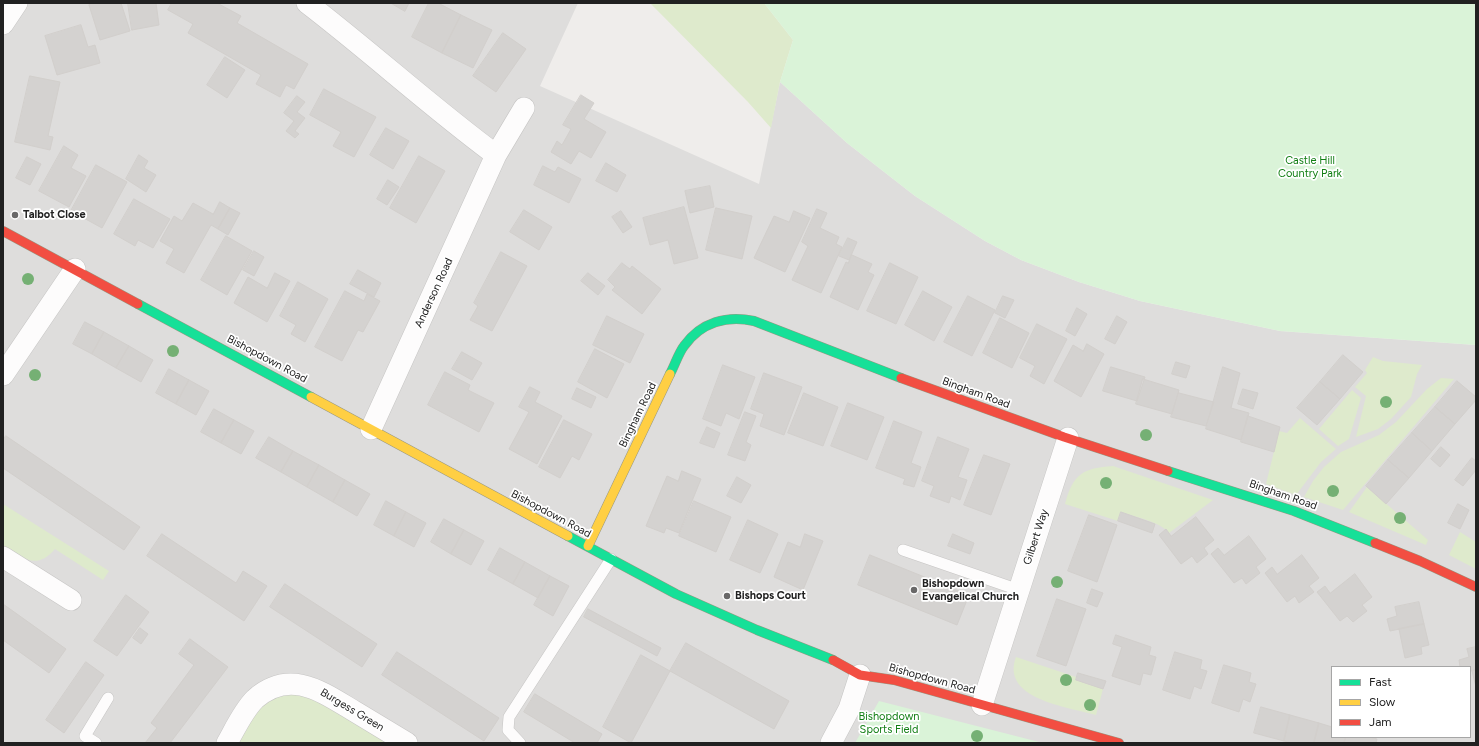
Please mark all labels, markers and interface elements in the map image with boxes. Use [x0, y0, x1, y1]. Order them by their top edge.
park label: Castle Hill Country Park [1278, 154, 1342, 180]
place label: Talbot Close [23, 208, 86, 222]
marker: Talbot Close [10, 210, 20, 220]
street label: Anderson Road [412, 256, 456, 330]
street label: Bishopdown Road [225, 332, 309, 386]
street label: Bingham Road [940, 375, 1012, 411]
street label: Bingham Road [617, 380, 659, 450]
street label: Bingham Road [1247, 477, 1319, 513]
street label: Bishopdown Road [509, 487, 593, 541]
street label: Gilbert Way [1021, 507, 1051, 567]
place label: Bishopdown Evangelical Church [922, 577, 1019, 603]
marker: Bishopdown Evangelical Church [909, 585, 919, 595]
place label: Bishops Court [735, 589, 806, 603]
marker: Bishops Court [722, 591, 732, 601]
street label: Bishopdown Road [887, 661, 977, 697]
legend [1331, 666, 1471, 738]
text: Fast [1369, 675, 1392, 689]
street label: Burgess Green [318, 686, 386, 734]
text: Slow [1369, 695, 1395, 709]
park label: Bishopdown Sports Field [859, 710, 919, 736]
text: Jam [1369, 715, 1392, 729]

